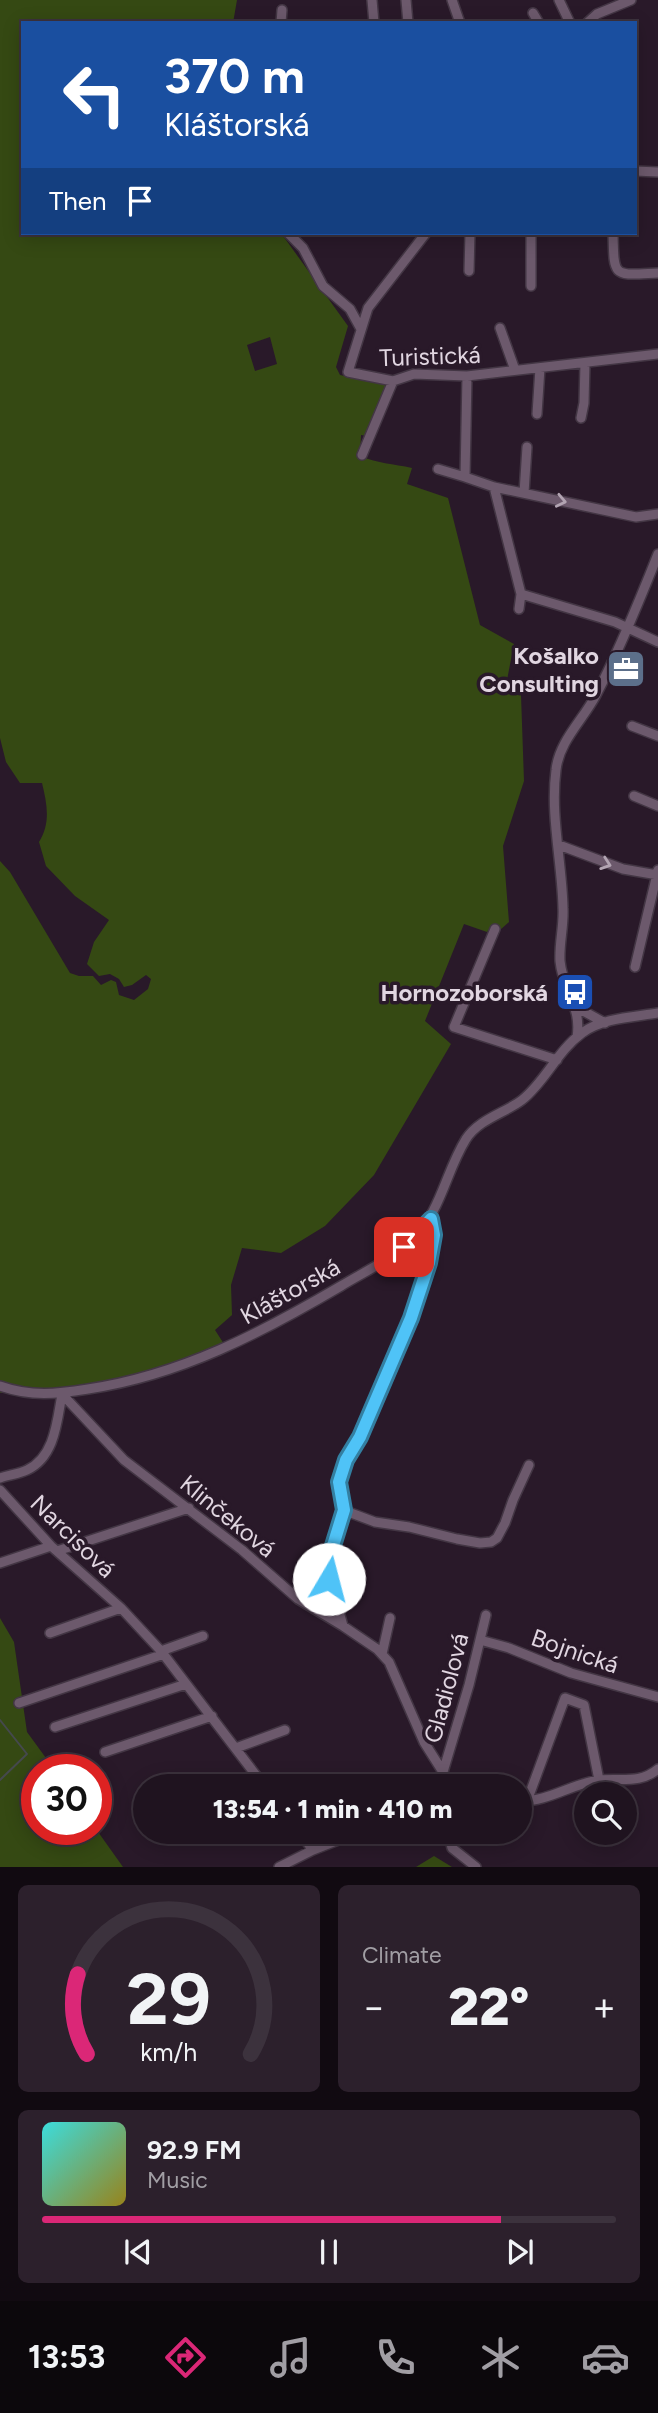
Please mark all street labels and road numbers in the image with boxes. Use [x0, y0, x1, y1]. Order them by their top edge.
street label: Turistická [379, 340, 481, 372]
street label: Kláštorská [235, 1252, 345, 1330]
street label: Klinčeková [174, 1469, 282, 1563]
street label: Narcisová [25, 1489, 121, 1583]
street label: Bojnická [527, 1623, 623, 1679]
street label: Gladiolová [417, 1630, 475, 1746]

